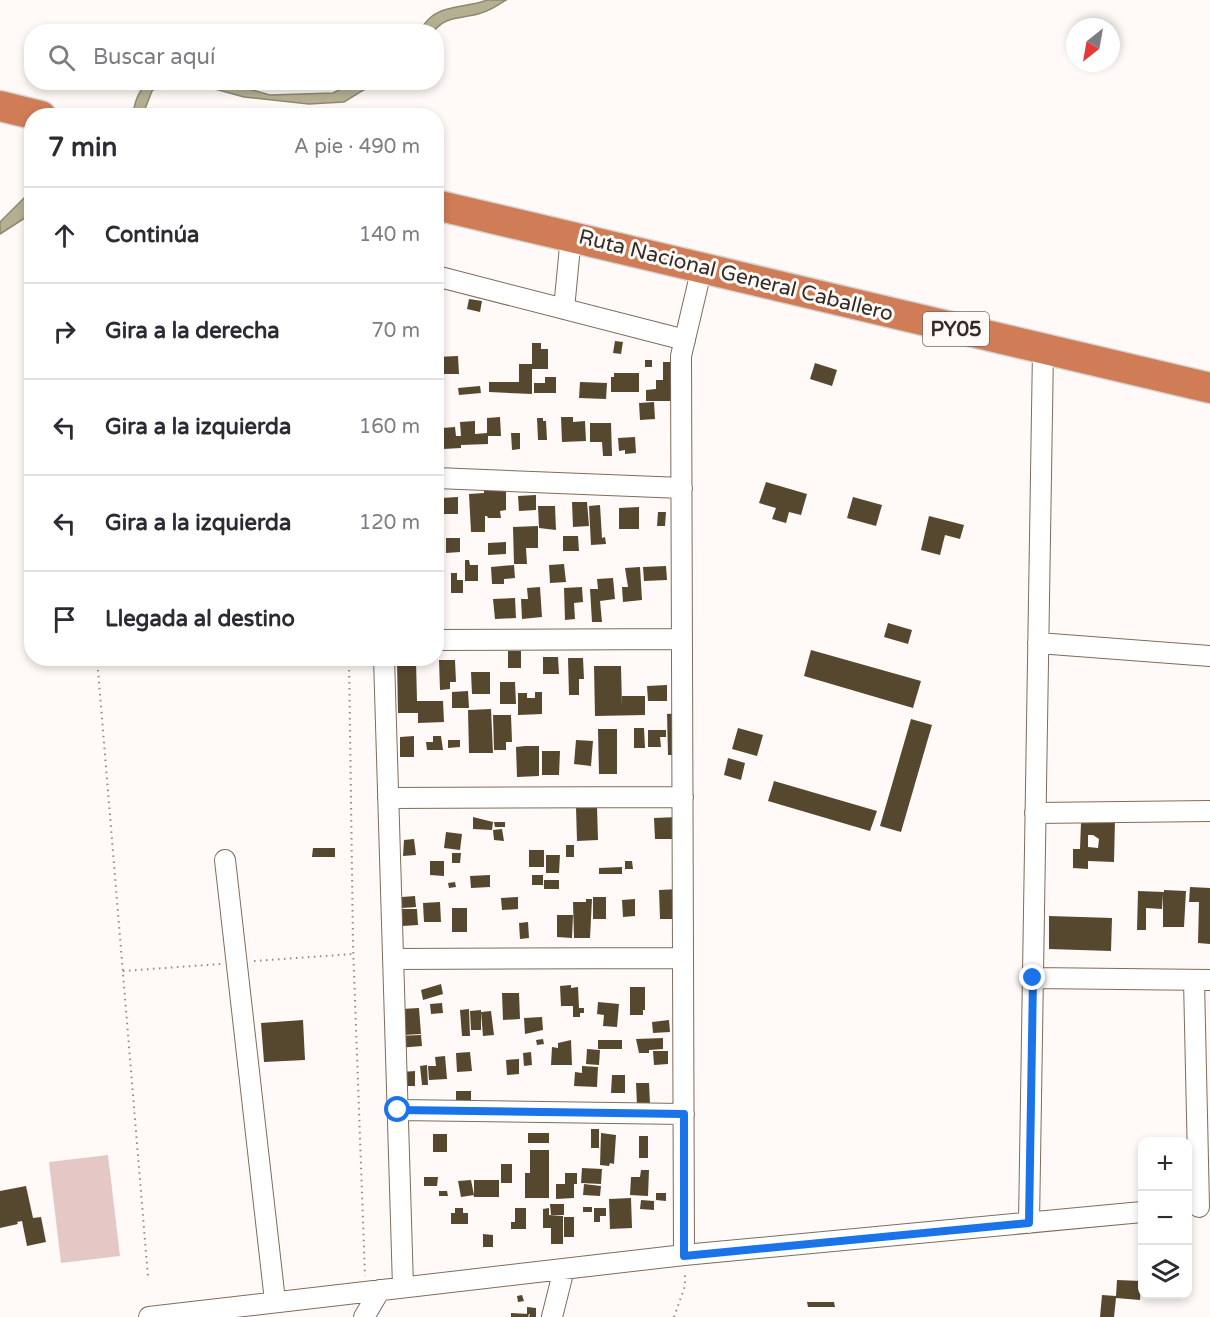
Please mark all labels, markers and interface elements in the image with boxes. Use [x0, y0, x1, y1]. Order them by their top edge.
north arrow [1066, 18, 1120, 72]
search box [24, 24, 444, 90]
icon: search [45, 41, 78, 74]
text: Buscar aquí [93, 44, 215, 70]
text: 7 min [48, 132, 117, 163]
text: A pie · 490 m [294, 135, 420, 159]
icon: ahead [48, 219, 81, 252]
text: Continúa [105, 222, 199, 248]
text: 140 m [359, 223, 420, 247]
street label: Ruta Nacional General Caballero [576, 224, 896, 327]
road number: PY05 [923, 312, 989, 346]
icon: right [48, 315, 81, 348]
text: Gira a la derecha [105, 318, 280, 344]
text: 70 m [371, 319, 420, 343]
icon: left [48, 411, 81, 444]
text: Gira a la izquierda [105, 414, 291, 440]
text: 160 m [359, 415, 420, 439]
icon: left [48, 507, 81, 540]
text: Gira a la izquierda [105, 510, 291, 536]
text: 120 m [359, 511, 420, 535]
icon: arrive [48, 603, 81, 636]
text: Llegada al destino [105, 606, 295, 632]
route end [1019, 964, 1045, 990]
route start [384, 1096, 410, 1122]
map controls [1138, 1137, 1192, 1299]
button: + [1138, 1137, 1192, 1191]
button: − [1138, 1191, 1192, 1245]
button: layers [1138, 1245, 1192, 1299]

